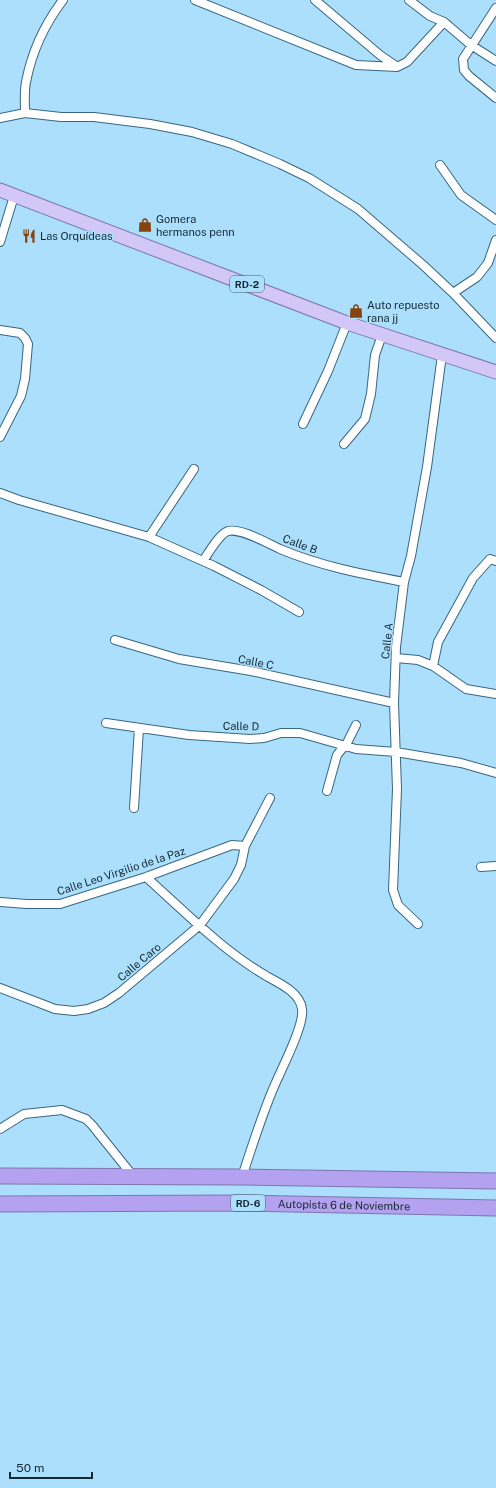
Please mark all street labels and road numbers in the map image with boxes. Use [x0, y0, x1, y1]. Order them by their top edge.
road number: RD-2 [230, 276, 264, 292]
street label: Calle B [281, 532, 319, 556]
street label: Calle A [379, 622, 395, 660]
street label: Calle C [237, 653, 275, 671]
street label: Calle D [223, 720, 260, 732]
street label: Calle Leo Virgilio de la Paz [55, 845, 187, 897]
street label: Calle Caro [115, 940, 163, 984]
road number: RD-6 [231, 1195, 265, 1211]
street label: Autopista 6 de Noviembre [278, 1198, 410, 1212]

